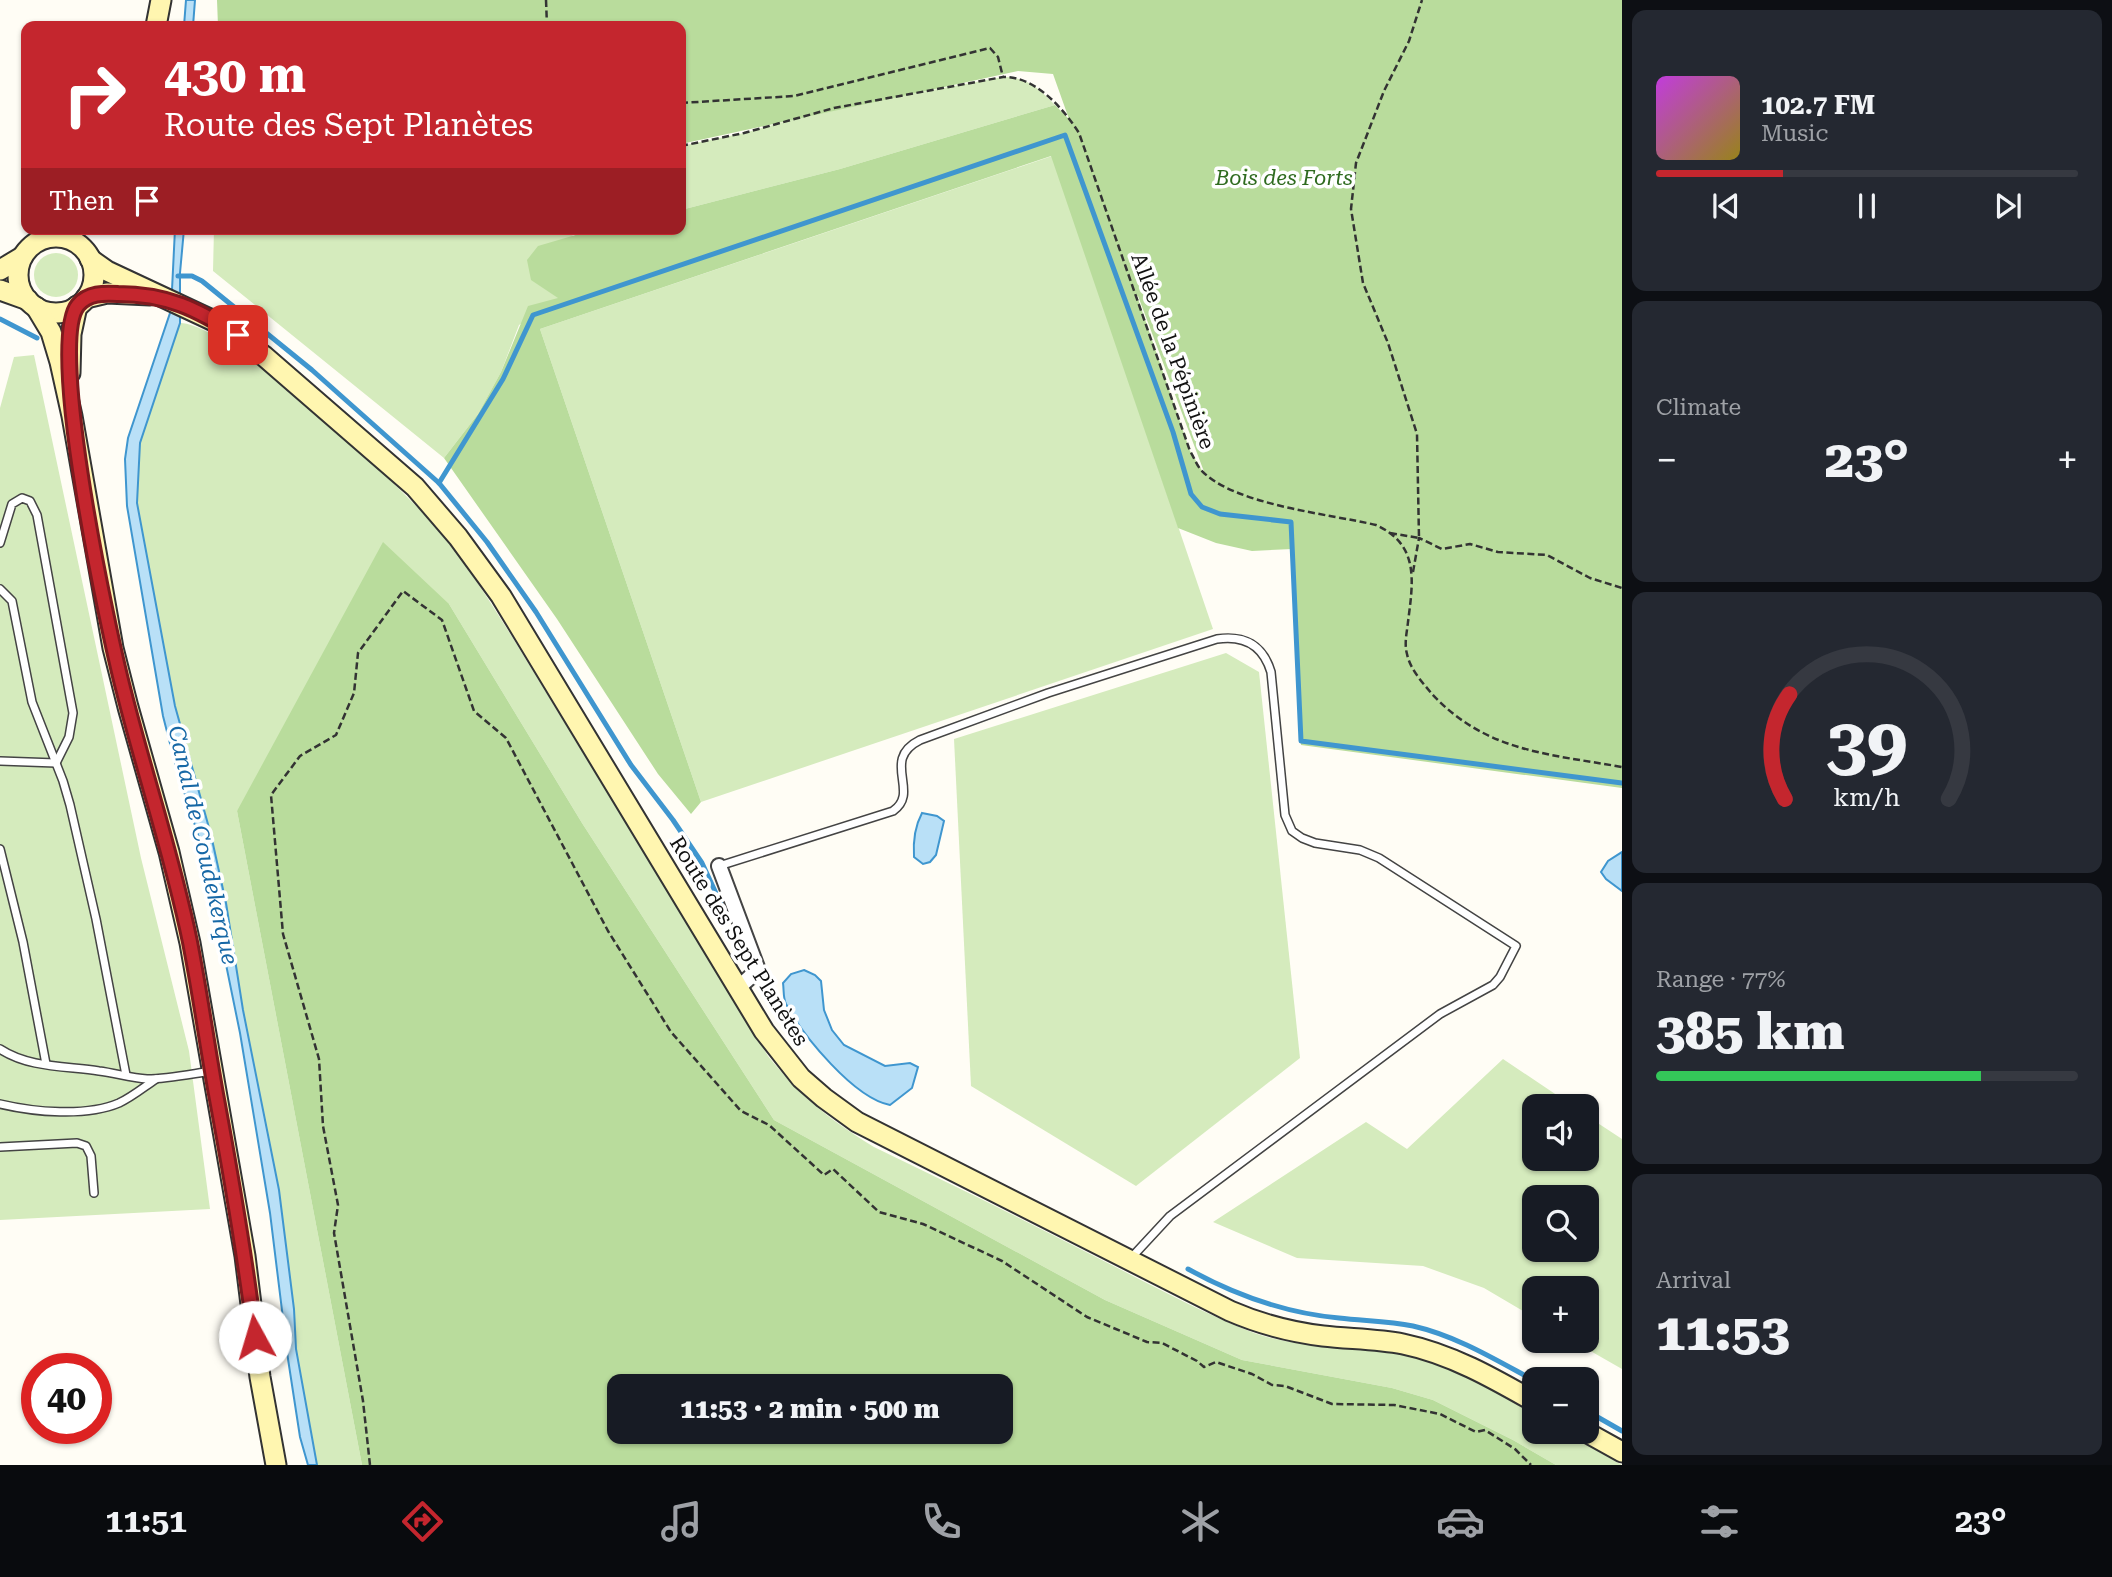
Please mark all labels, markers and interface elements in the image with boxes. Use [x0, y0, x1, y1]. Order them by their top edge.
text: 430 m [164, 47, 306, 104]
icon: right [49, 49, 140, 140]
text: 102.7 FM [1761, 90, 1875, 120]
text: Route des Sept Planètes [164, 106, 533, 144]
text: Music [1761, 120, 1828, 147]
park label: Bois des Forts [1214, 166, 1353, 190]
icon: arrive [128, 182, 166, 220]
text: Then [49, 186, 114, 216]
icon: previous [1707, 187, 1745, 225]
icon: pause [1848, 187, 1886, 225]
icon: next [1989, 187, 2027, 225]
street label: Allée de la Pépinière [1126, 250, 1220, 452]
pin [208, 305, 268, 365]
icon: arrive [219, 316, 257, 354]
text: Climate [1656, 394, 1741, 421]
text: 23° [1825, 429, 1909, 490]
text: − [1656, 438, 1677, 482]
text: + [2057, 438, 2078, 482]
text: 39 [1826, 702, 1908, 787]
water label: Canal de Coudekerque [162, 723, 244, 967]
text: km/h [1834, 782, 1900, 811]
street label: Route des Sept Planètes [665, 832, 813, 1050]
text: Range · 77% [1656, 966, 1785, 993]
text: 385 km [1656, 1001, 1844, 1062]
map controls [1522, 1094, 1599, 1444]
button: sound [1522, 1094, 1599, 1171]
button: search [1522, 1185, 1599, 1262]
text: Arrival [1656, 1267, 1731, 1294]
button: + [1522, 1276, 1599, 1353]
position arrow [218, 1300, 292, 1374]
text: 11:53 [1656, 1302, 1790, 1363]
speed limit sign: 40 [21, 1353, 112, 1444]
button: − [1522, 1367, 1599, 1444]
text: 11:53 · 2 min · 500 m [680, 1394, 940, 1424]
icon: directions [398, 1497, 447, 1546]
icon: music [657, 1497, 706, 1546]
icon: phone [917, 1497, 966, 1546]
icon: climate [1176, 1497, 1225, 1546]
icon: car [1436, 1497, 1485, 1546]
icon: filters [1695, 1497, 1744, 1546]
text: 11:51 [105, 1502, 187, 1540]
text: 23° [1955, 1502, 2007, 1540]

